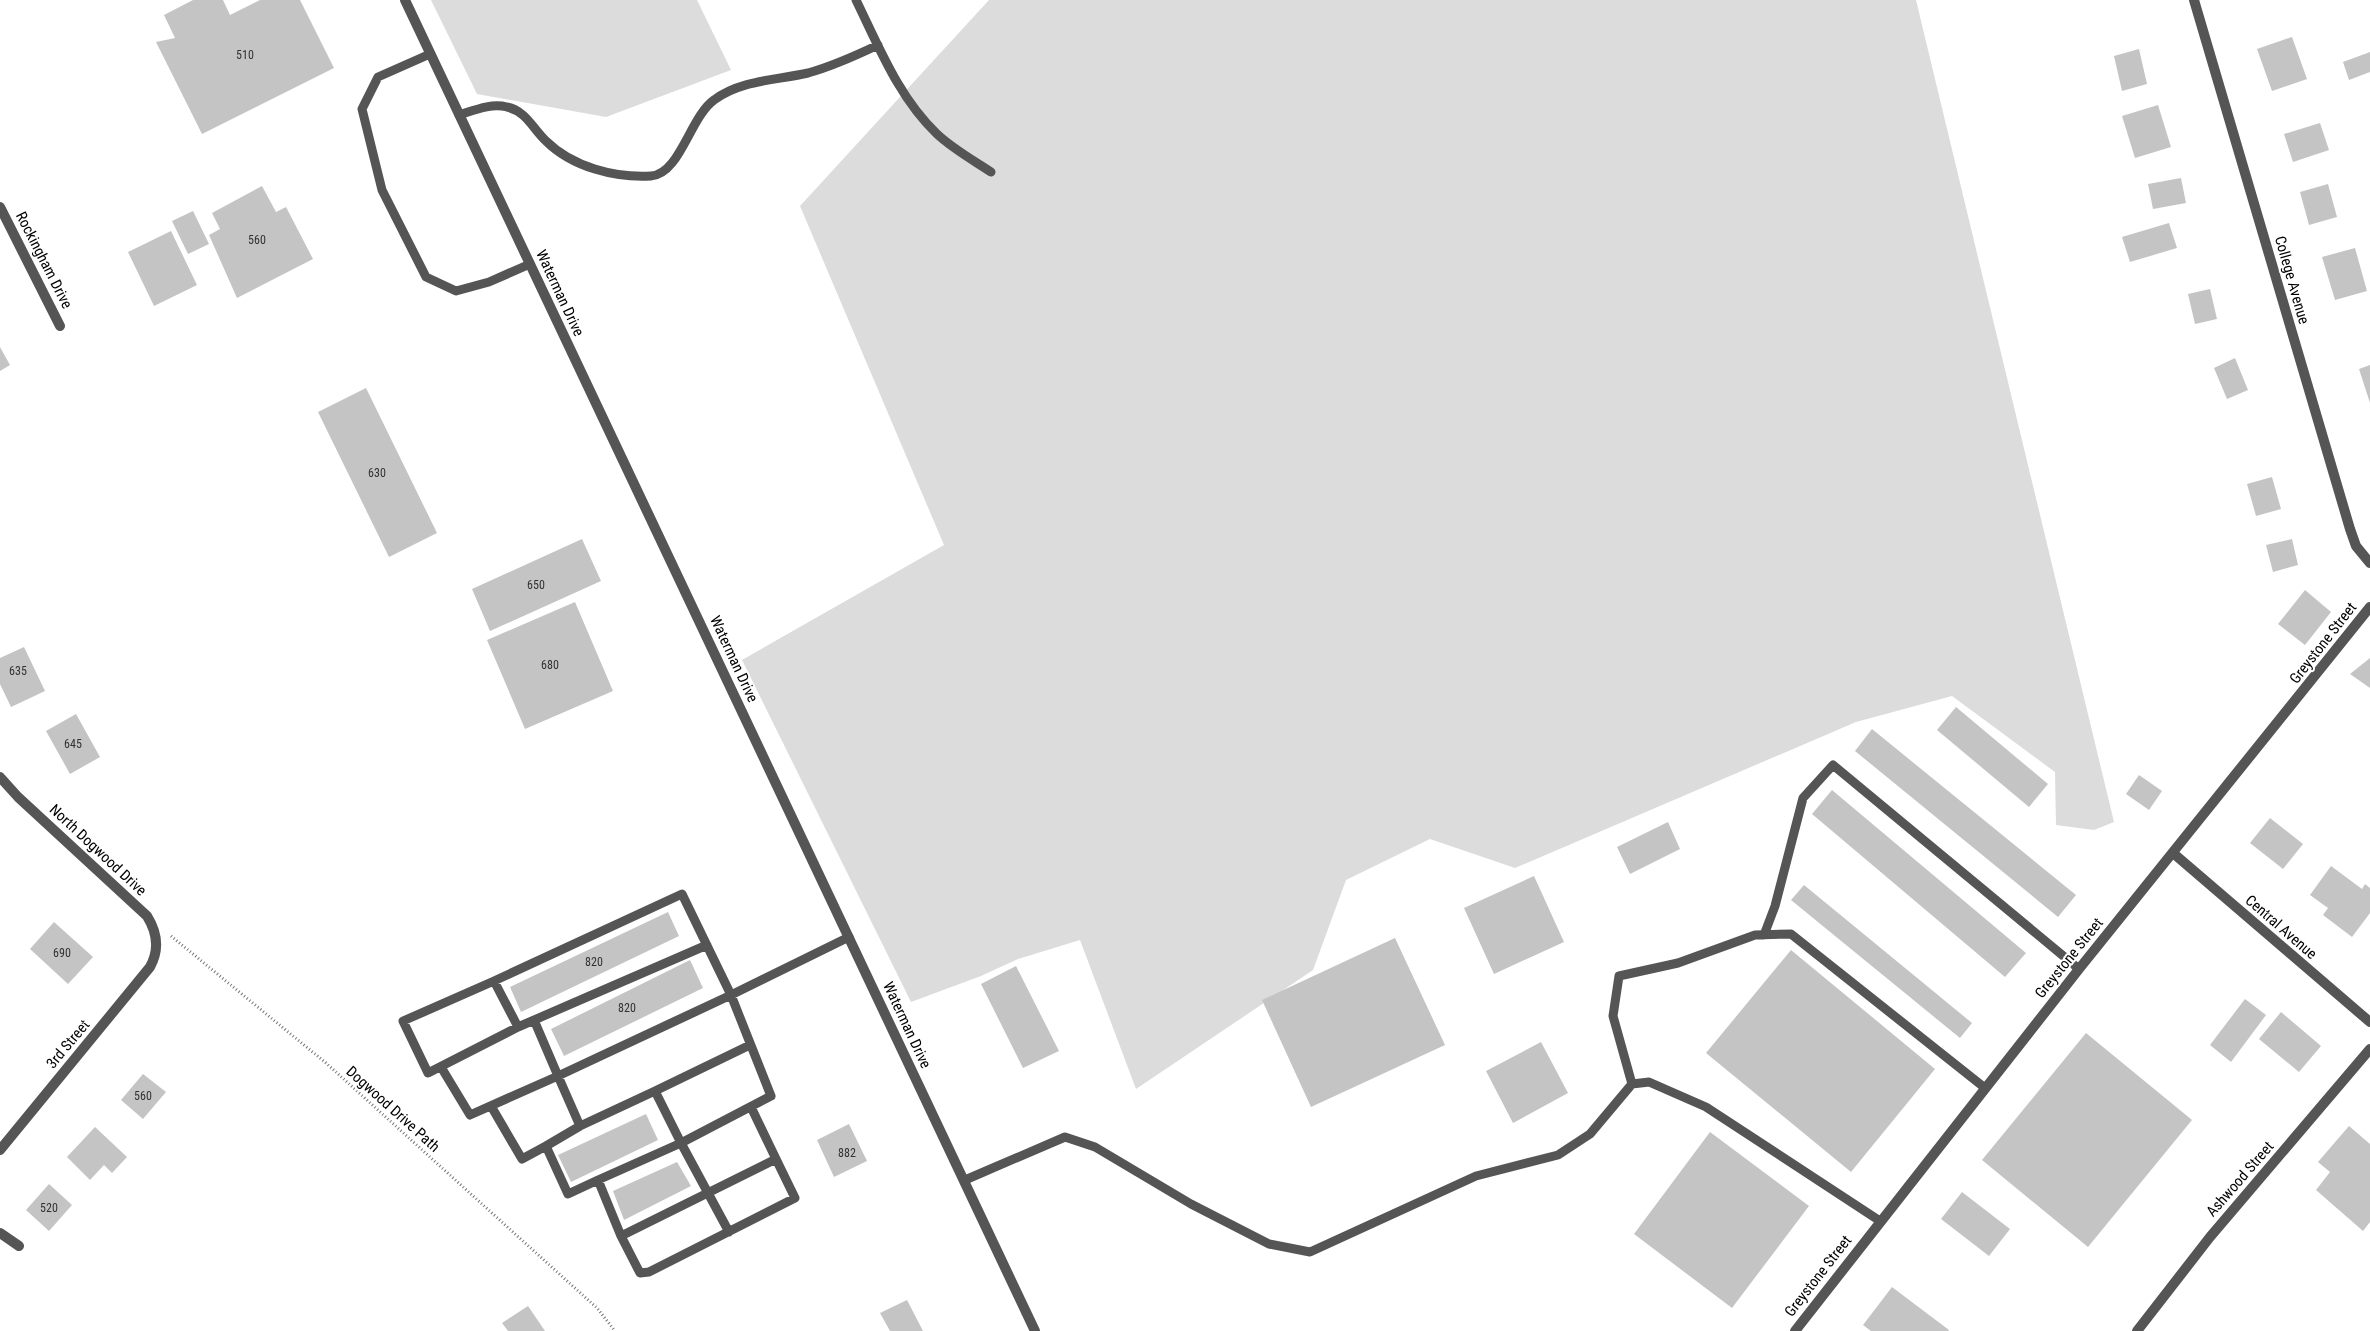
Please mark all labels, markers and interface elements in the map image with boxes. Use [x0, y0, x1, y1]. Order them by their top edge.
house number: 510 [236, 48, 254, 62]
street label: Rockingham Drive [12, 209, 76, 311]
house number: 560 [248, 233, 266, 247]
street label: College Avenue [2271, 234, 2313, 326]
street label: Waterman Drive [532, 247, 588, 339]
house number: 630 [368, 466, 386, 480]
house number: 650 [527, 578, 545, 592]
street label: Greystone Street [2286, 599, 2360, 687]
street label: Waterman Drive [706, 613, 762, 705]
house number: 680 [541, 658, 559, 672]
house number: 635 [9, 664, 27, 678]
house number: 645 [64, 737, 82, 751]
street label: North Dogwood Drive [46, 800, 150, 900]
street label: Central Avenue [2242, 891, 2320, 963]
street label: Greystone Street [2031, 914, 2107, 1002]
house number: 690 [53, 946, 71, 960]
house number: 820 [585, 955, 603, 969]
street label: Waterman Drive [879, 979, 935, 1071]
house number: 820 [618, 1001, 636, 1015]
street label: 3rd Street [43, 1016, 93, 1072]
street label: Dogwood Drive Path [343, 1062, 443, 1156]
house number: 560 [134, 1089, 152, 1103]
street label: Ashwood Street [2203, 1138, 2277, 1220]
house number: 882 [838, 1146, 856, 1160]
house number: 520 [40, 1201, 58, 1215]
street label: Greystone Street [1781, 1232, 1855, 1320]

